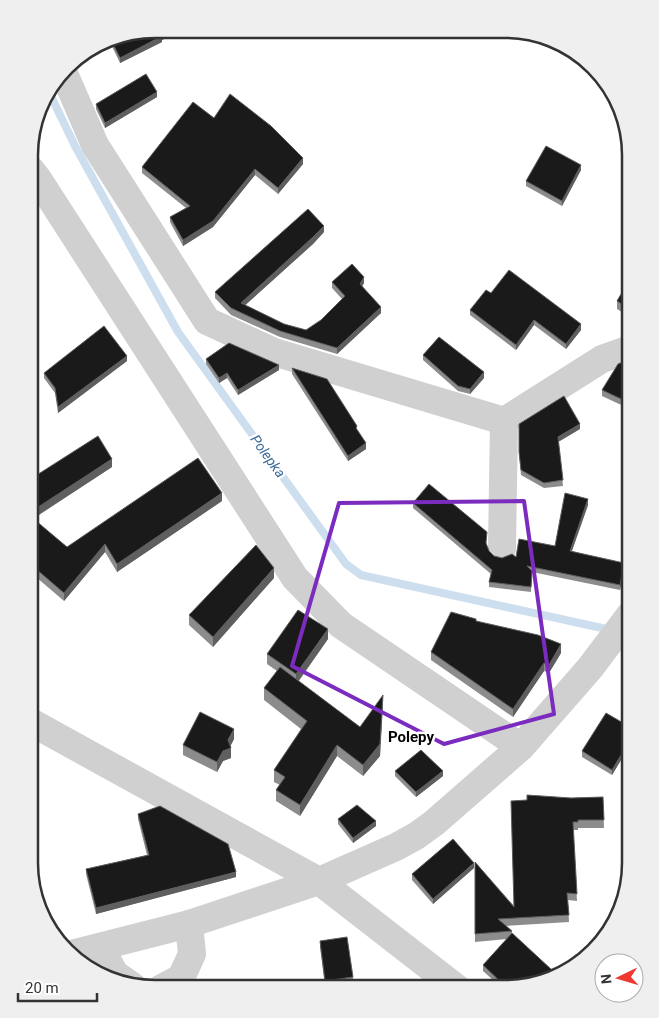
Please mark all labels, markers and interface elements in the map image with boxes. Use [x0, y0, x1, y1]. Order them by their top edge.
water label: Polepka [247, 432, 289, 480]
district label: Polepy [388, 728, 434, 746]
north arrow [594, 953, 644, 1003]
scale bar [18, 970, 96, 1002]
text: N [598, 974, 614, 985]
text: 20 m [25, 979, 59, 997]

